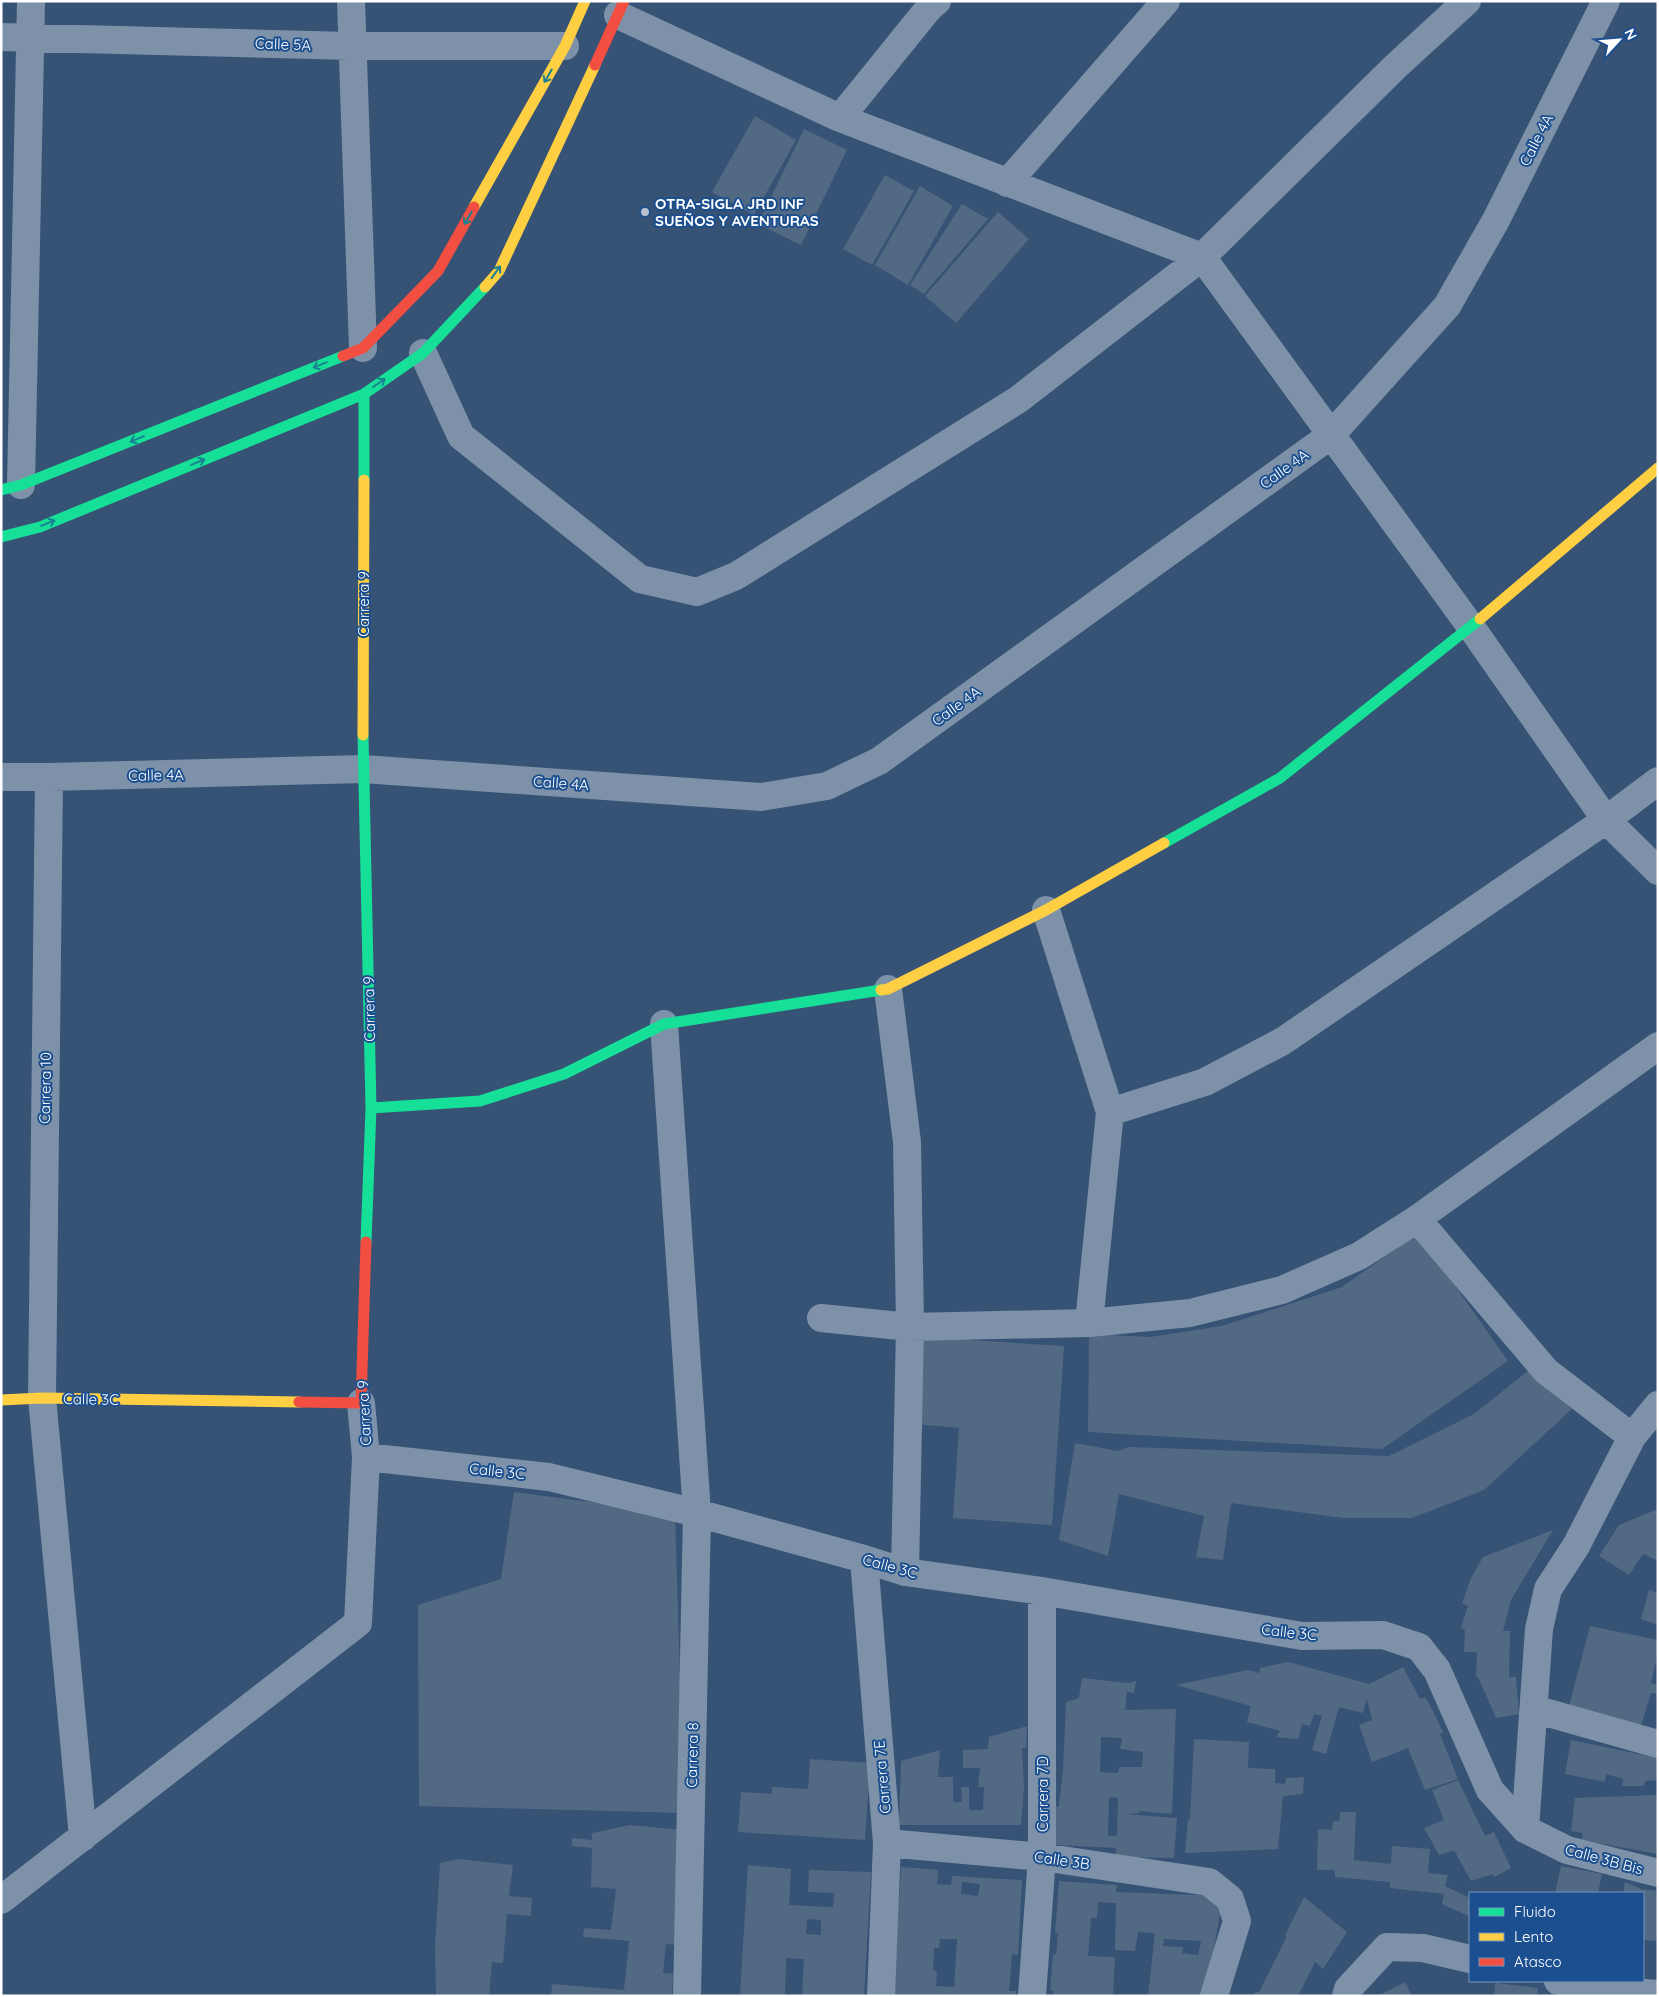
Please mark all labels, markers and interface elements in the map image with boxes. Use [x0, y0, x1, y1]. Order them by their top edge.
north arrow [1594, 15, 1644, 65]
text: N [1620, 26, 1641, 43]
street label: Calle 5A [255, 34, 312, 54]
one-way arrow [543, 69, 553, 84]
street label: Calle 4A [1515, 111, 1557, 169]
place label: OTRA-SIGLA JRD INF SUEÑOS Y AVENTURAS [655, 194, 819, 230]
marker: OTRA-SIGLA JRD INF SUEÑOS Y AVENTURAS [639, 206, 651, 218]
one-way arrow [463, 210, 473, 225]
one-way arrow [491, 265, 501, 279]
one-way arrow [313, 361, 328, 370]
one-way arrow [372, 378, 386, 388]
one-way arrow [130, 434, 145, 444]
street label: Calle 4A [1256, 445, 1312, 493]
one-way arrow [190, 457, 205, 466]
one-way arrow [40, 518, 55, 528]
street label: Carrera 9 [354, 571, 373, 637]
street label: Calle 4A [928, 682, 984, 730]
street label: Calle 4A [128, 765, 184, 785]
street label: Calle 4A [532, 772, 590, 794]
street label: Carrera 9 [359, 976, 379, 1042]
street label: Carrera 10 [35, 1052, 55, 1124]
street label: Carrera 9 [353, 1380, 375, 1446]
street label: Calle 3C [63, 1389, 119, 1409]
street label: Calle 3C [468, 1459, 526, 1483]
street label: Calle 3C [861, 1550, 920, 1582]
street label: Calle 3C [1260, 1620, 1318, 1644]
street label: Carrera 8 [682, 1722, 702, 1788]
street label: Carrera 7E [869, 1740, 895, 1814]
street label: Carrera 7D [1033, 1756, 1052, 1832]
street label: Calle 3B Bis [1563, 1839, 1645, 1879]
street label: Calle 3B [1033, 1847, 1091, 1873]
legend [1469, 1892, 1644, 1982]
text: Fluido [1514, 1902, 1556, 1921]
text: Lento [1514, 1927, 1553, 1946]
text: Atasco [1514, 1952, 1562, 1971]

